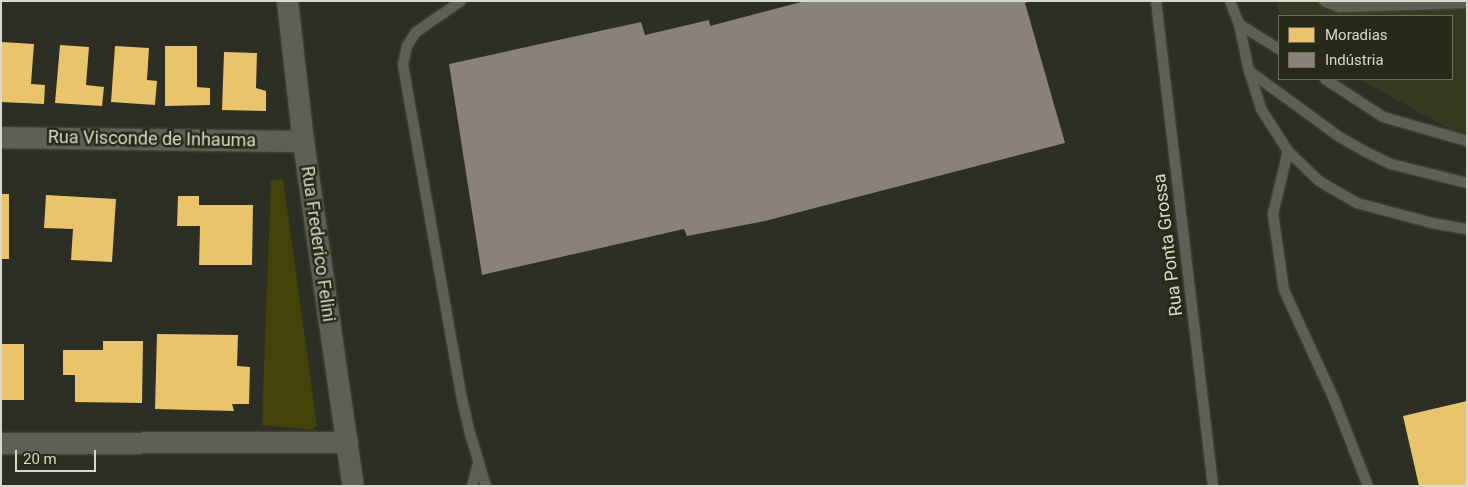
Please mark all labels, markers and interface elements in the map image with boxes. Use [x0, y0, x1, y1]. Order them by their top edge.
legend [1278, 15, 1453, 80]
text: Moradias [1325, 26, 1388, 44]
text: Indústria [1325, 51, 1384, 69]
street label: Rua Visconde de Inhauma [48, 126, 256, 152]
street label: Rua Frederico Felini [296, 165, 340, 323]
street label: Rua Ponta Grossa [1149, 172, 1187, 318]
scale bar [18, 440, 99, 472]
text: 20 m [23, 450, 57, 468]

